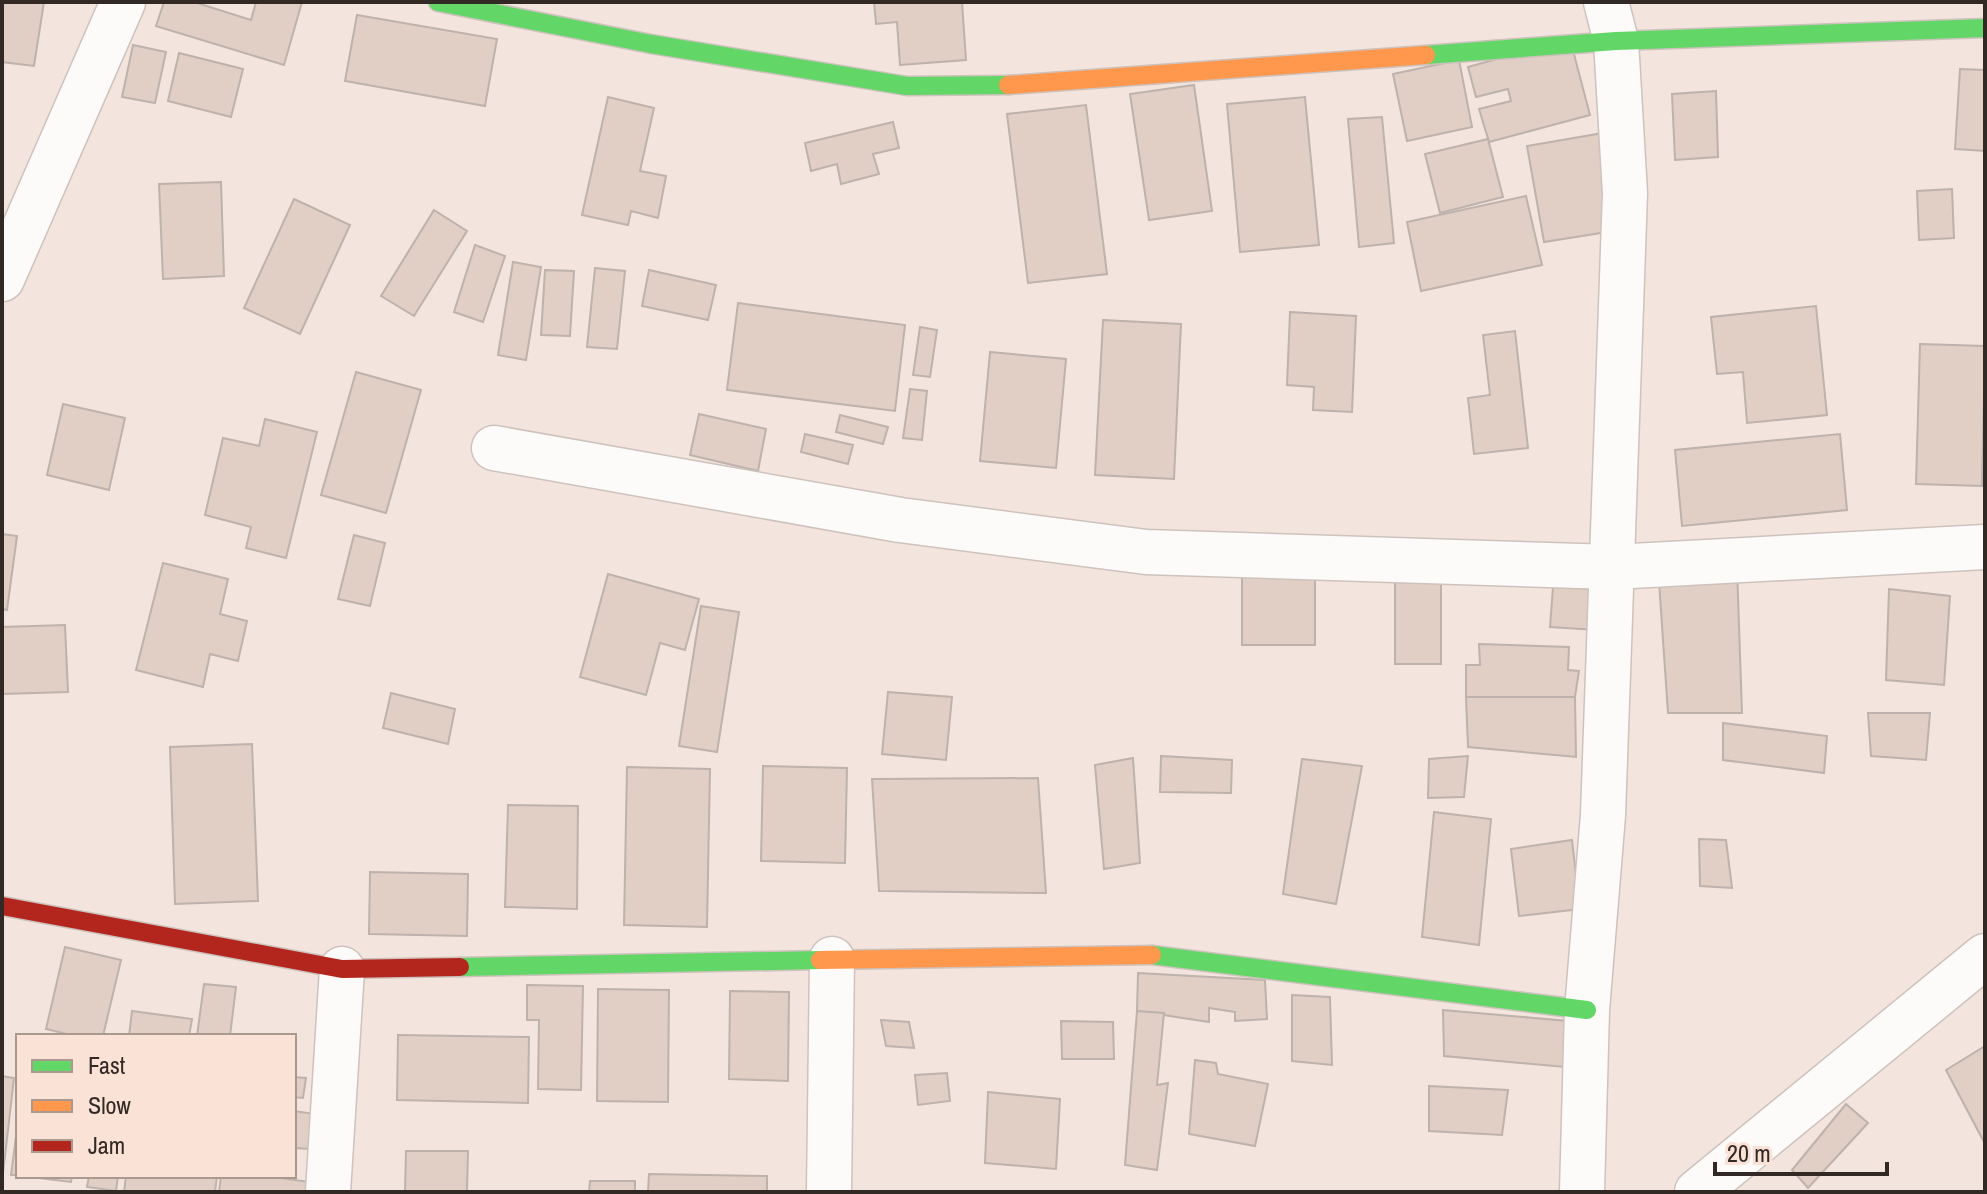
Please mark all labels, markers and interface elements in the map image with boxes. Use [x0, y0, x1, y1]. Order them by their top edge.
legend [16, 1034, 296, 1178]
text: Fast [88, 1049, 126, 1081]
text: Slow [88, 1089, 131, 1121]
scale bar [1715, 1126, 1887, 1176]
text: Jam [88, 1129, 125, 1161]
text: 20 m [1727, 1137, 1771, 1169]

